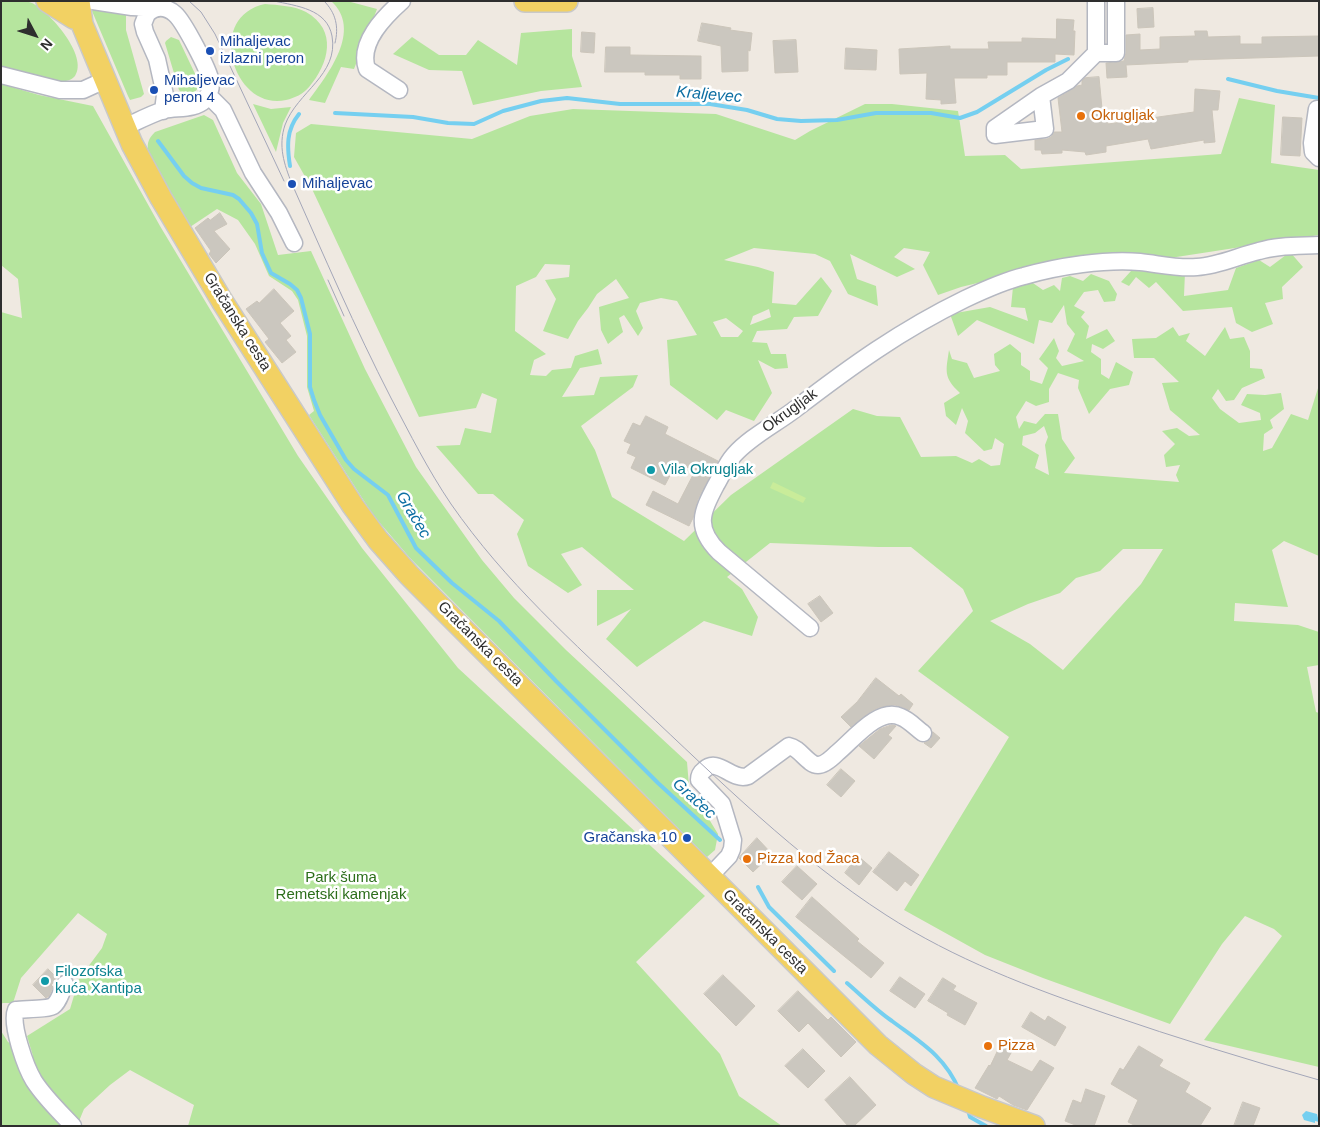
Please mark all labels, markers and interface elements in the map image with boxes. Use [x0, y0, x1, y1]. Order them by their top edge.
north arrow [10, 10, 60, 60]
place label: Mihaljevac izlazni peron [220, 33, 304, 68]
text: N [37, 36, 56, 54]
marker: Mihaljevac izlazni peron [204, 45, 216, 57]
place label: Mihaljevac peron 4 [164, 72, 235, 107]
water label: Kraljevec [675, 83, 743, 107]
marker: Mihaljevac peron 4 [148, 84, 160, 96]
place label: Okrugljak [1091, 107, 1154, 125]
marker: Okrugljak [1075, 110, 1087, 122]
place label: Mihaljevac [302, 175, 373, 193]
marker: Mihaljevac [286, 178, 298, 190]
street label: Gračanska cesta [200, 270, 274, 374]
street label: Okrugljak [759, 385, 821, 437]
place label: Vila Okrugljak [661, 461, 753, 479]
marker: Vila Okrugljak [645, 464, 657, 476]
water label: Gračec [391, 488, 435, 542]
street label: Gračanska cesta [434, 598, 526, 690]
water label: Gračec [668, 775, 720, 823]
place label: Gračanska 10 [584, 829, 677, 847]
marker: Gračanska 10 [681, 832, 693, 844]
place label: Pizza kod Žaca [757, 850, 860, 868]
marker: Pizza kod Žaca [741, 853, 753, 865]
park label: Park šuma Remetski kamenjak [276, 869, 406, 904]
street label: Gračanska cesta [719, 886, 811, 978]
place label: Filozofska kuća Xantipa [55, 963, 142, 998]
marker: Filozofska kuća Xantipa [39, 975, 51, 987]
place label: Pizza [998, 1037, 1035, 1055]
marker: Pizza [982, 1040, 994, 1052]

